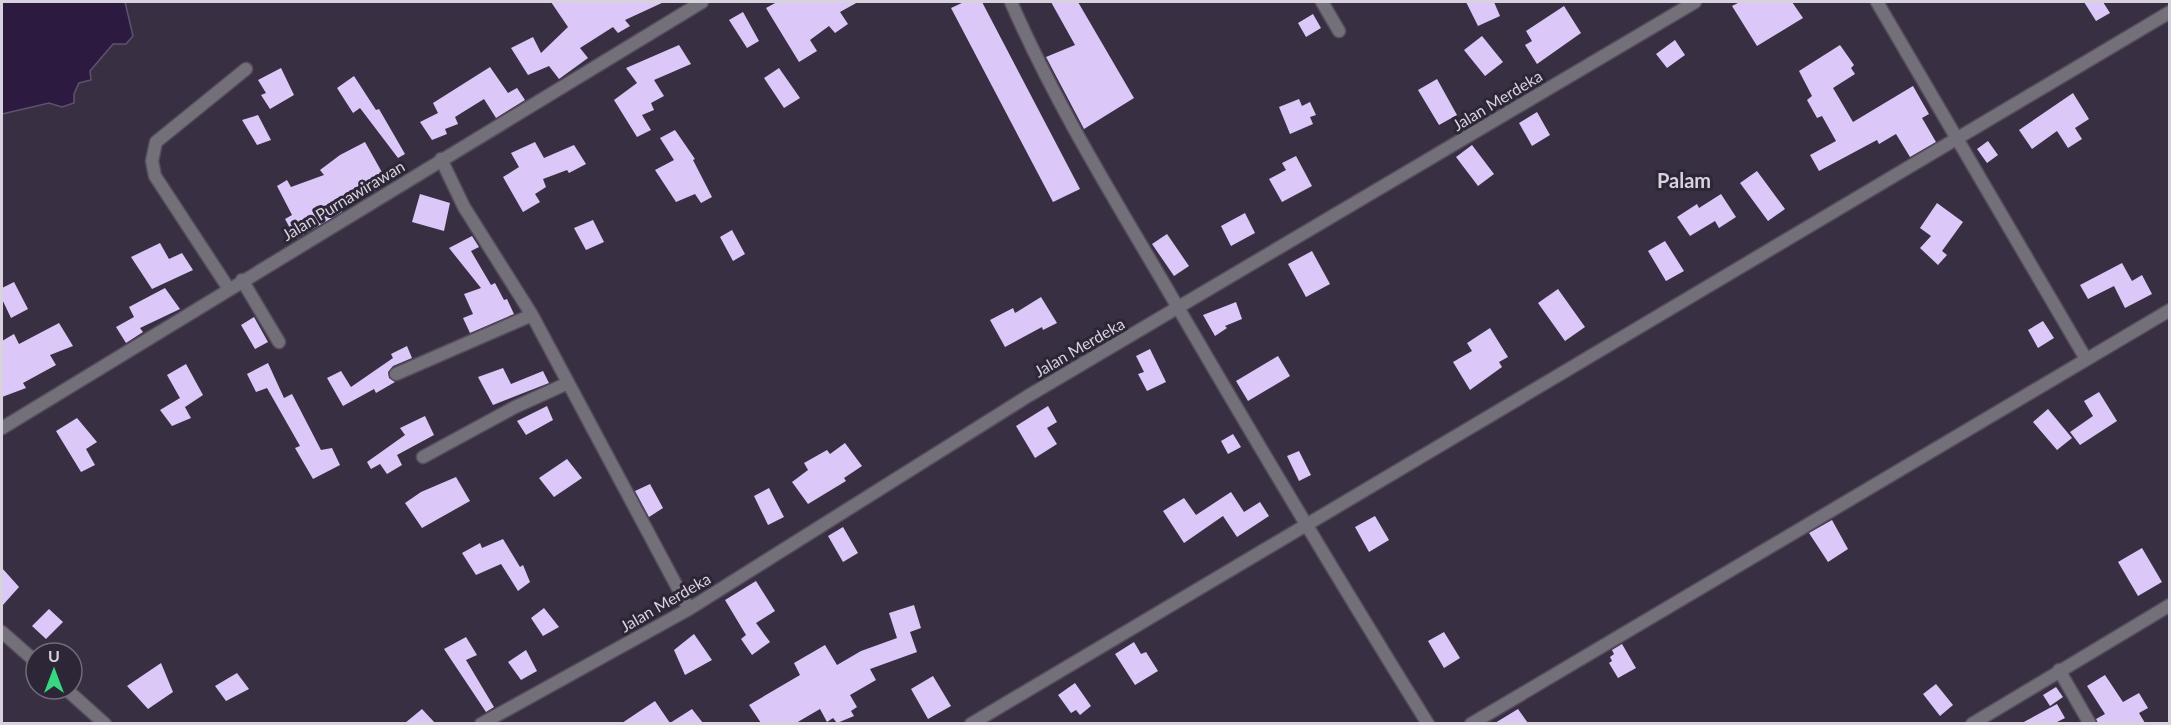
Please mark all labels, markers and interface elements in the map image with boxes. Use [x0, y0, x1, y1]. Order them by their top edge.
street label: Jalan Merdeka [1449, 66, 1545, 134]
street label: Jalan Purnawirawan [278, 156, 408, 244]
district label: Palam [1657, 168, 1711, 192]
street label: Jalan Merdeka [1030, 313, 1128, 381]
street label: Jalan Merdeka [616, 568, 714, 636]
north arrow [24, 641, 84, 701]
text: U [48, 646, 60, 665]

